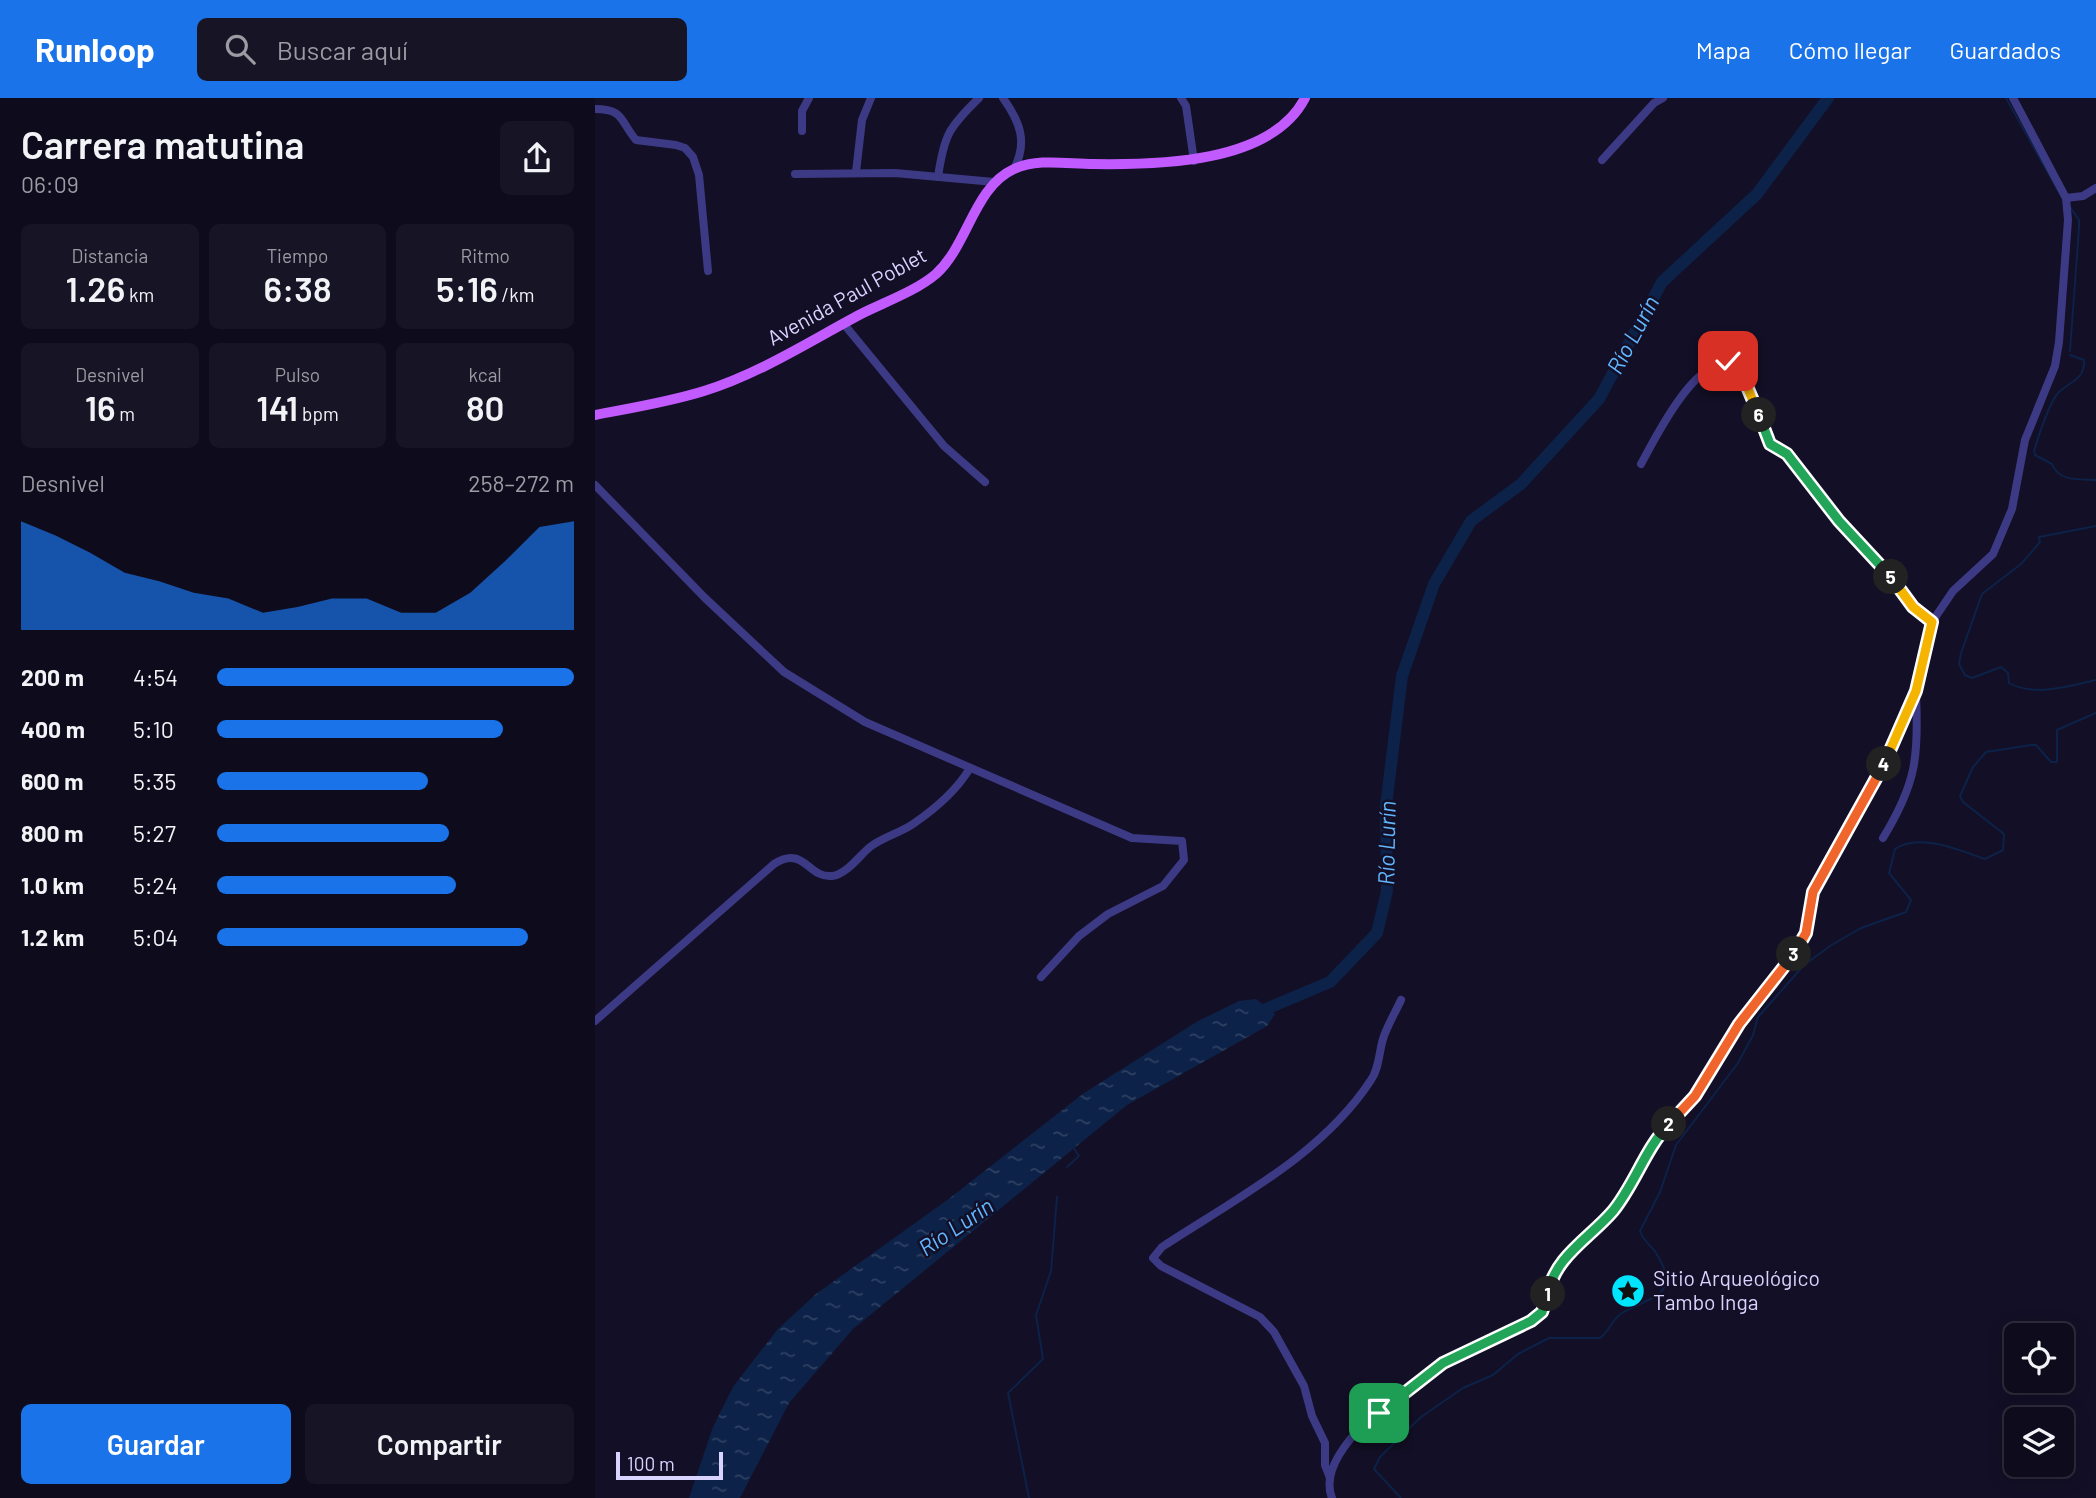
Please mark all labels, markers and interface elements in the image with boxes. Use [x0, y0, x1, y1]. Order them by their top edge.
search box [197, 18, 687, 81]
text: Runloop [35, 29, 155, 69]
icon: search [221, 30, 259, 68]
text: Buscar aquí [277, 34, 408, 65]
text: Mapa [1696, 35, 1751, 64]
text: Cómo llegar [1789, 35, 1911, 64]
text: Guardados [1949, 35, 2061, 64]
text: Carrera matutina [21, 121, 304, 167]
button: share [500, 121, 574, 195]
text: 06:09 [21, 170, 79, 198]
street label: Avenida Paul Poblet [762, 242, 930, 350]
text: Distancia [71, 244, 148, 267]
text: Tiempo [267, 244, 328, 267]
text: Ritmo [461, 244, 510, 267]
text: 1.26 [65, 267, 125, 309]
text: 6:38 [263, 267, 332, 309]
text: 5:16 [436, 267, 498, 309]
text: km [125, 283, 154, 306]
text: /km [498, 283, 534, 306]
water label: Río Lurín [1600, 291, 1664, 378]
pin [1698, 331, 1758, 391]
icon: check [1709, 342, 1747, 380]
text: Desnivel [75, 363, 144, 386]
text: Pulso [275, 363, 320, 386]
text: kcal [469, 363, 502, 386]
text: 16 [85, 386, 116, 428]
text: 141 [256, 386, 298, 428]
text: 80 [466, 386, 504, 428]
pin: 6 [1741, 398, 1777, 432]
text: m [116, 402, 135, 425]
text: bpm [298, 402, 339, 425]
text: 6 [1753, 403, 1764, 426]
text: Desnivel [21, 469, 105, 497]
text: 258–272 m [468, 469, 574, 497]
pin: 5 [1873, 560, 1909, 594]
text: 5 [1885, 565, 1896, 588]
text: 200 m [21, 663, 84, 691]
text: 4:54 [133, 663, 178, 691]
text: 400 m [21, 715, 85, 743]
text: 5:10 [133, 715, 174, 743]
pin: 4 [1867, 746, 1901, 782]
text: 4 [1878, 752, 1889, 775]
text: 600 m [21, 767, 83, 795]
text: 5:35 [133, 767, 176, 795]
water label: Río Lurín [1371, 800, 1401, 885]
text: 800 m [21, 819, 83, 847]
text: 5:27 [133, 819, 176, 847]
text: 1.0 km [21, 871, 84, 899]
text: 5:24 [133, 871, 178, 899]
text: 1.2 km [21, 923, 84, 951]
text: 5:04 [133, 923, 178, 951]
pin: 3 [1777, 936, 1811, 972]
text: 3 [1788, 942, 1799, 965]
pin: 2 [1651, 1107, 1687, 1142]
text: 2 [1663, 1112, 1674, 1135]
water label: Río Lurín [913, 1191, 998, 1261]
place label: Sitio Arqueológico Tambo Inga [1653, 1265, 1820, 1314]
place icon: Sitio Arqueológico Tambo Inga [1609, 1272, 1647, 1310]
pin: 1 [1531, 1276, 1565, 1312]
text: 1 [1544, 1282, 1551, 1305]
map controls [2004, 1323, 2074, 1477]
button: locate [2004, 1323, 2074, 1393]
pin [1349, 1383, 1409, 1443]
icon: arrive [1360, 1394, 1398, 1432]
button: Guardar [21, 1404, 291, 1484]
button: Compartir [305, 1404, 574, 1484]
button: layers [2004, 1407, 2074, 1477]
scale bar [616, 1449, 723, 1481]
text: 100 m [627, 1452, 675, 1475]

